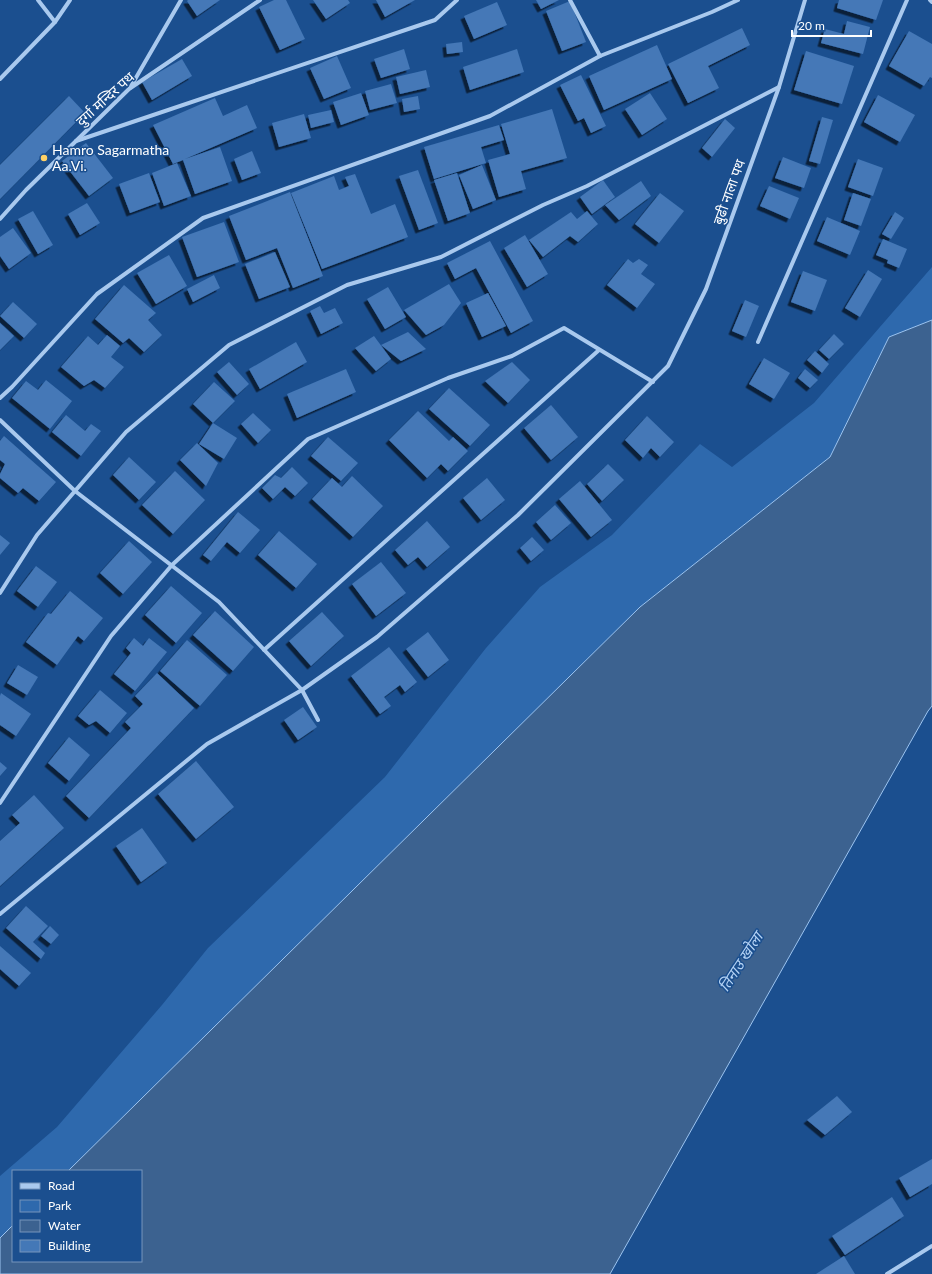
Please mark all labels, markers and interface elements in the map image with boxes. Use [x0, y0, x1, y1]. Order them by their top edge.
scale bar [792, 12, 871, 38]
text: 20 m [798, 18, 825, 33]
street label: दुर्गा मन्दिर पथ [72, 67, 139, 131]
place label: Hamro Sagarmatha Aa.Vi. [52, 141, 169, 174]
marker: Hamro Sagarmatha Aa.Vi. [39, 153, 49, 163]
street label: बुढी नाला पथ [709, 156, 750, 227]
water label: तिनाउ खोला [714, 926, 768, 994]
legend [12, 1170, 142, 1262]
text: Road [48, 1178, 75, 1193]
text: Park [48, 1198, 72, 1213]
text: Water [48, 1218, 81, 1233]
text: Building [48, 1238, 91, 1253]

